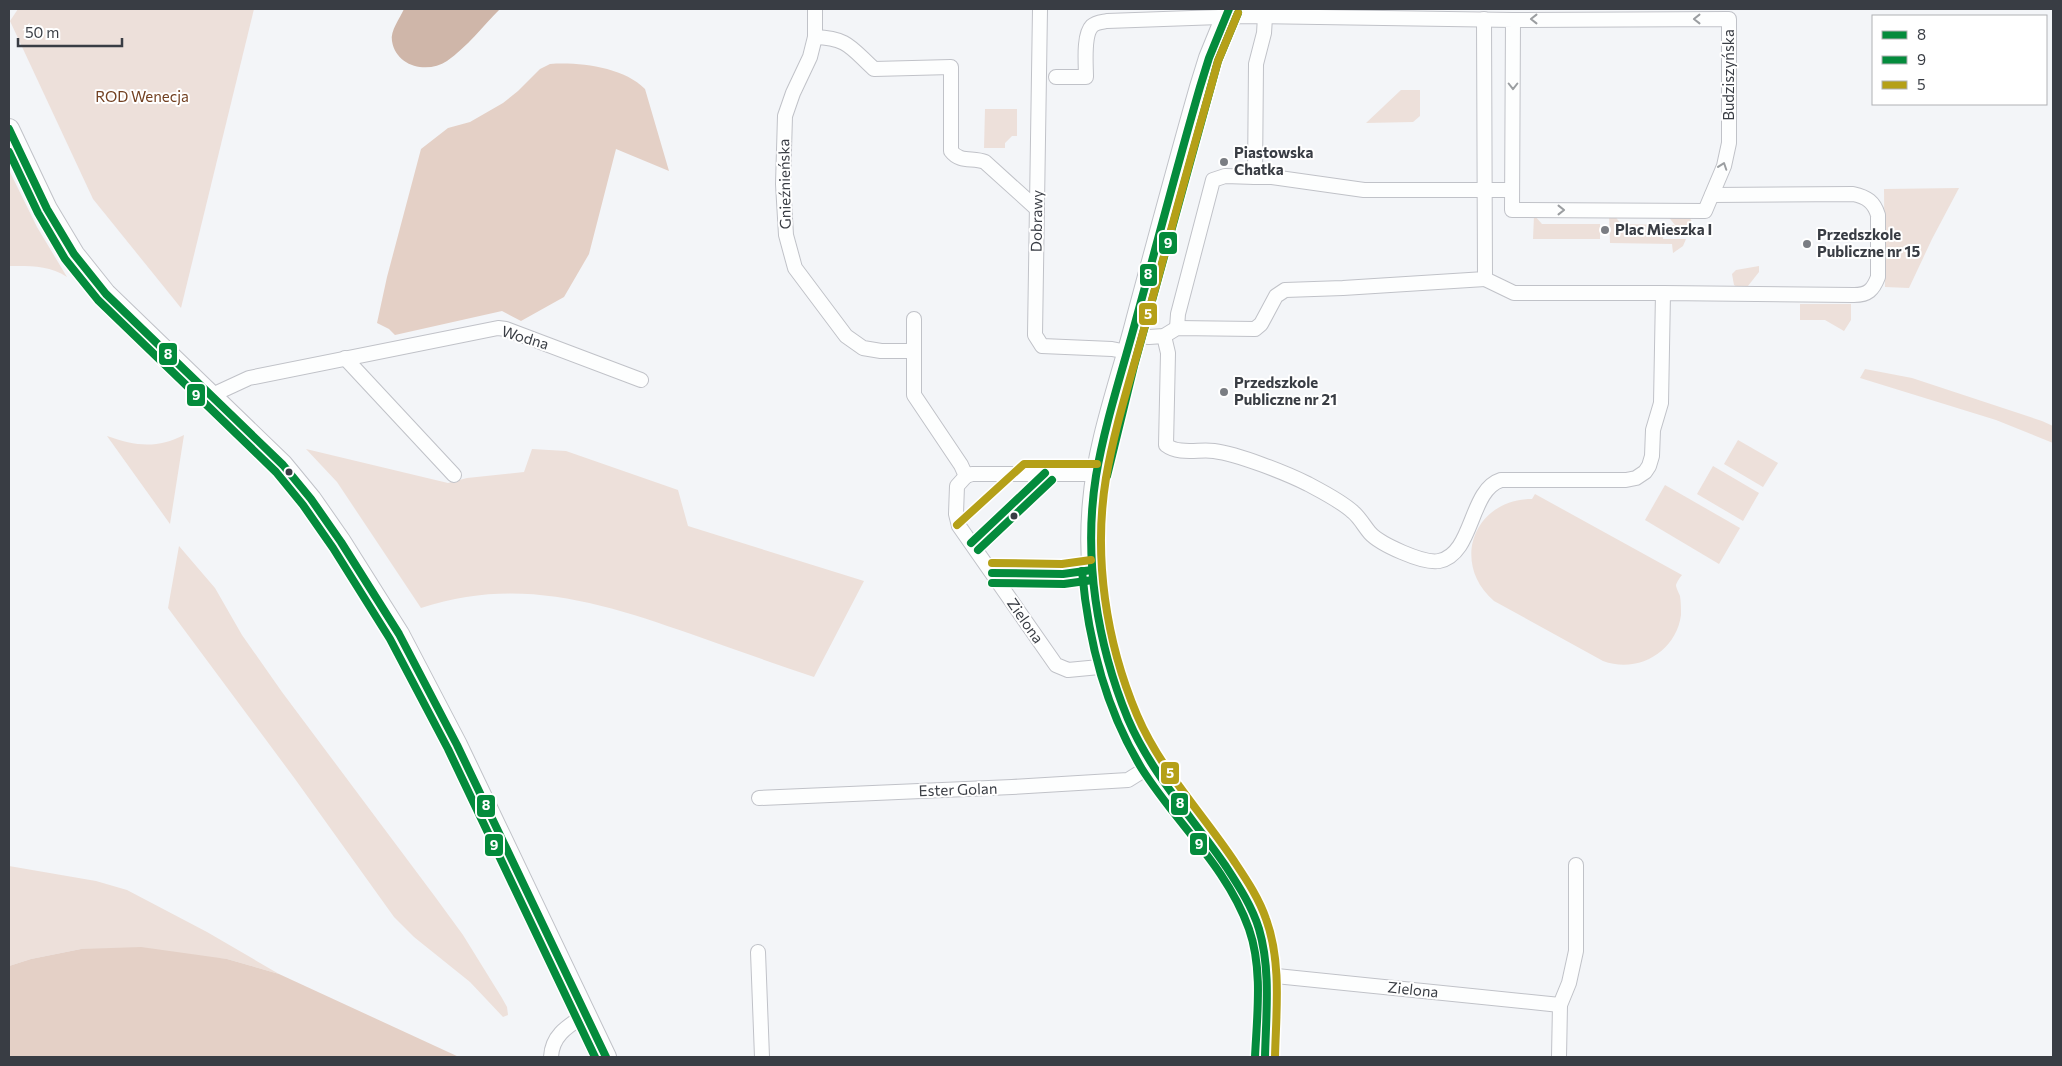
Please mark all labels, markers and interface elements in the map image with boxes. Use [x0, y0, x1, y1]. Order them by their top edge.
one-way arrow [1530, 14, 1538, 25]
one-way arrow [1692, 14, 1700, 24]
scale bar [18, 15, 121, 47]
legend [1872, 15, 2047, 105]
text: 50 m [25, 23, 59, 41]
text: 8 [1917, 25, 1926, 43]
street label: Budziszyńska [1719, 29, 1737, 121]
text: 9 [1917, 50, 1926, 68]
text: 5 [1917, 75, 1926, 93]
one-way arrow [1508, 82, 1518, 90]
park label: ROD Wenecja [95, 87, 189, 105]
street label: Gnieźnieńska [774, 139, 794, 229]
place label: Piastowska Chatka [1234, 143, 1314, 178]
marker: Piastowska Chatka [1218, 156, 1230, 168]
one-way arrow [1718, 162, 1728, 170]
street label: Dobrawy [1026, 190, 1046, 252]
one-way arrow [1558, 205, 1565, 215]
place label: Plac Mieszka I [1615, 220, 1712, 238]
marker: Plac Mieszka I [1599, 224, 1611, 236]
place label: Przedszkole Publiczne nr 15 [1817, 225, 1920, 260]
line badge: 9 [1158, 231, 1178, 255]
text: 9 [1164, 234, 1173, 251]
marker: Przedszkole Publiczne nr 15 [1801, 238, 1813, 250]
line badge: 8 [1139, 263, 1158, 287]
text: 8 [1144, 265, 1153, 282]
line badge: 5 [1138, 302, 1158, 326]
text: 5 [1144, 305, 1152, 322]
street label: Wodna [500, 321, 551, 353]
line badge: 8 [158, 342, 178, 366]
text: 8 [164, 345, 173, 362]
place label: Przedszkole Publiczne nr 21 [1234, 373, 1337, 408]
line badge: 9 [186, 383, 206, 407]
text: 9 [192, 386, 201, 403]
marker: Przedszkole Publiczne nr 21 [1218, 386, 1230, 398]
unlabelled marker [284, 467, 294, 477]
unlabelled marker [1009, 511, 1019, 521]
street label: Zielona [1004, 594, 1048, 647]
line badge: 5 [1160, 761, 1180, 785]
text: 5 [1166, 764, 1174, 781]
street label: Ester Golan [918, 779, 998, 799]
line badge: 8 [1170, 792, 1189, 816]
line badge: 8 [476, 794, 496, 818]
text: 8 [1176, 794, 1185, 811]
text: 8 [482, 796, 491, 813]
line badge: 9 [1189, 832, 1208, 856]
line badge: 9 [484, 833, 504, 857]
text: 9 [1195, 835, 1204, 852]
text: 9 [490, 836, 499, 853]
street label: Zielona [1387, 977, 1439, 1001]

